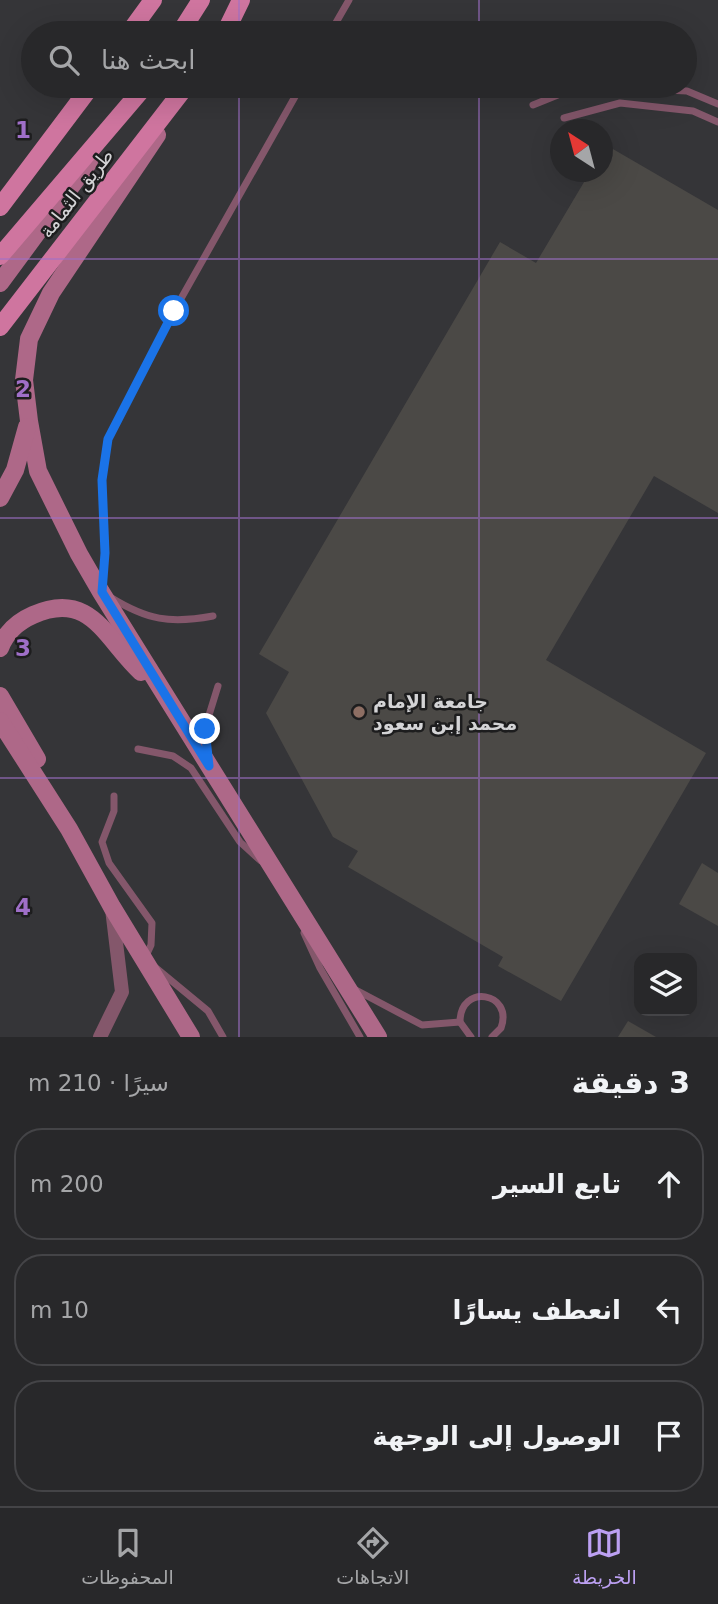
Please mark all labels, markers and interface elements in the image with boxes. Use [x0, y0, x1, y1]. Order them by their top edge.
search box [21, 21, 697, 98]
icon: search [45, 41, 83, 79]
text: ابحث هنا [101, 45, 196, 75]
text: 1 [15, 117, 31, 143]
north arrow [550, 119, 613, 182]
street label: طريق الثمامة [34, 144, 118, 242]
route start [158, 295, 189, 326]
text: 2 [15, 376, 31, 402]
text: 3 [15, 635, 31, 661]
place label: جامعة الإمام محمد إبن سعود [373, 690, 517, 735]
marker: جامعة الإمام محمد إبن سعود [351, 704, 367, 720]
route end [189, 713, 220, 744]
text: 4 [15, 894, 31, 920]
map controls [634, 953, 697, 1016]
button: layers [634, 953, 697, 1016]
text: 3 دقيقة [572, 1065, 690, 1100]
text: سيرًا · 210 m [28, 1070, 169, 1096]
icon: ahead [650, 1165, 688, 1203]
text: تابع السير [493, 1169, 621, 1199]
text: 200 m [30, 1171, 104, 1197]
icon: left [650, 1291, 688, 1329]
text: انعطف يسارًا [452, 1295, 621, 1325]
text: 10 m [30, 1297, 89, 1323]
icon: arrive [650, 1417, 688, 1455]
text: الوصول إلى الوجهة [372, 1421, 621, 1451]
tab: المحفوظات [81, 1524, 174, 1588]
tab: الاتجاهات [336, 1524, 409, 1588]
tab: الخريطة [572, 1524, 637, 1588]

